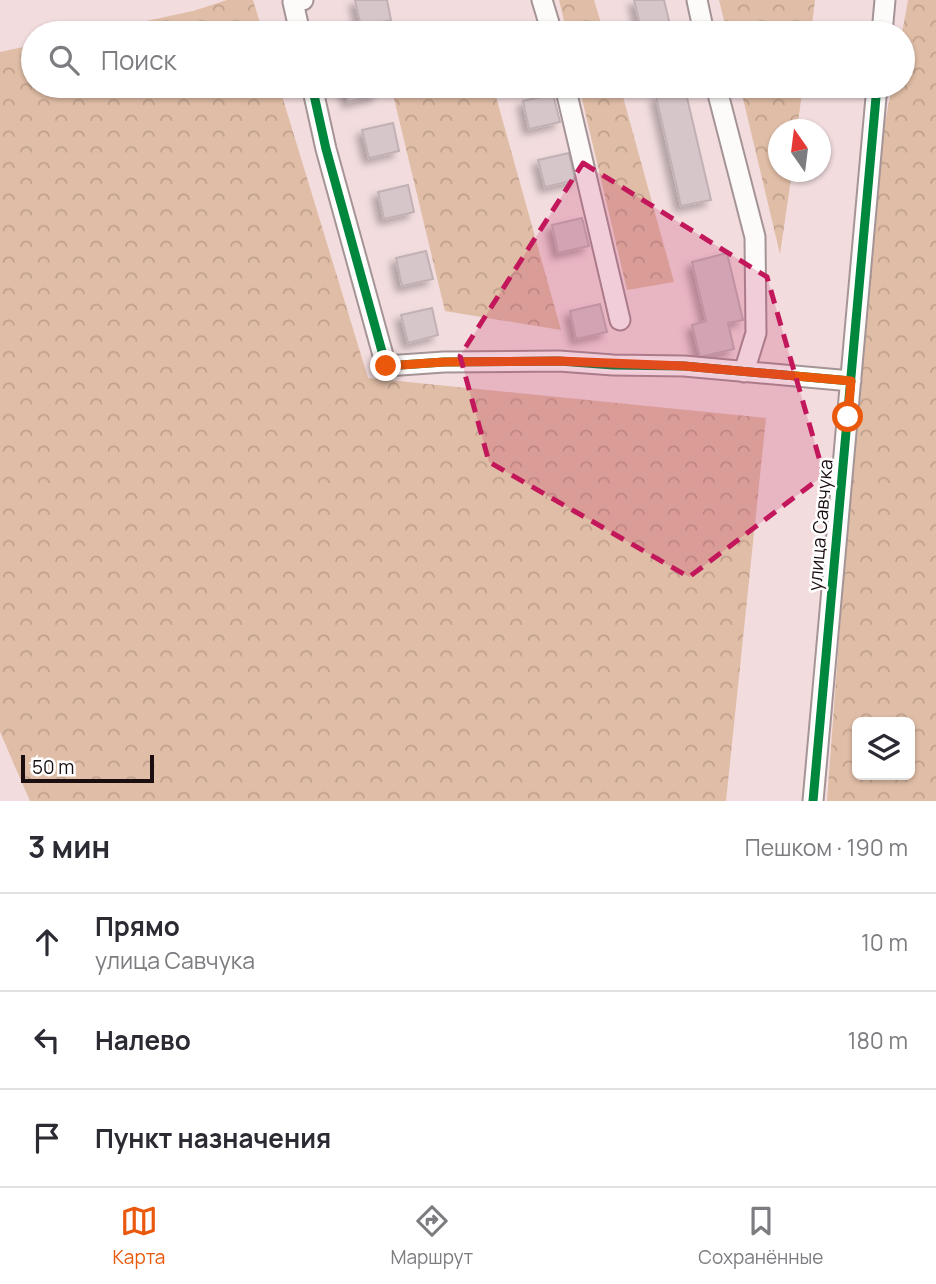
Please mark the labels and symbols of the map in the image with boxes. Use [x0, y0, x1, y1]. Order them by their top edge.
north arrow [768, 119, 831, 182]
route end [370, 350, 401, 381]
route start [832, 401, 863, 432]
street label: улица Савчука [801, 458, 839, 592]
scale bar [21, 752, 154, 784]

